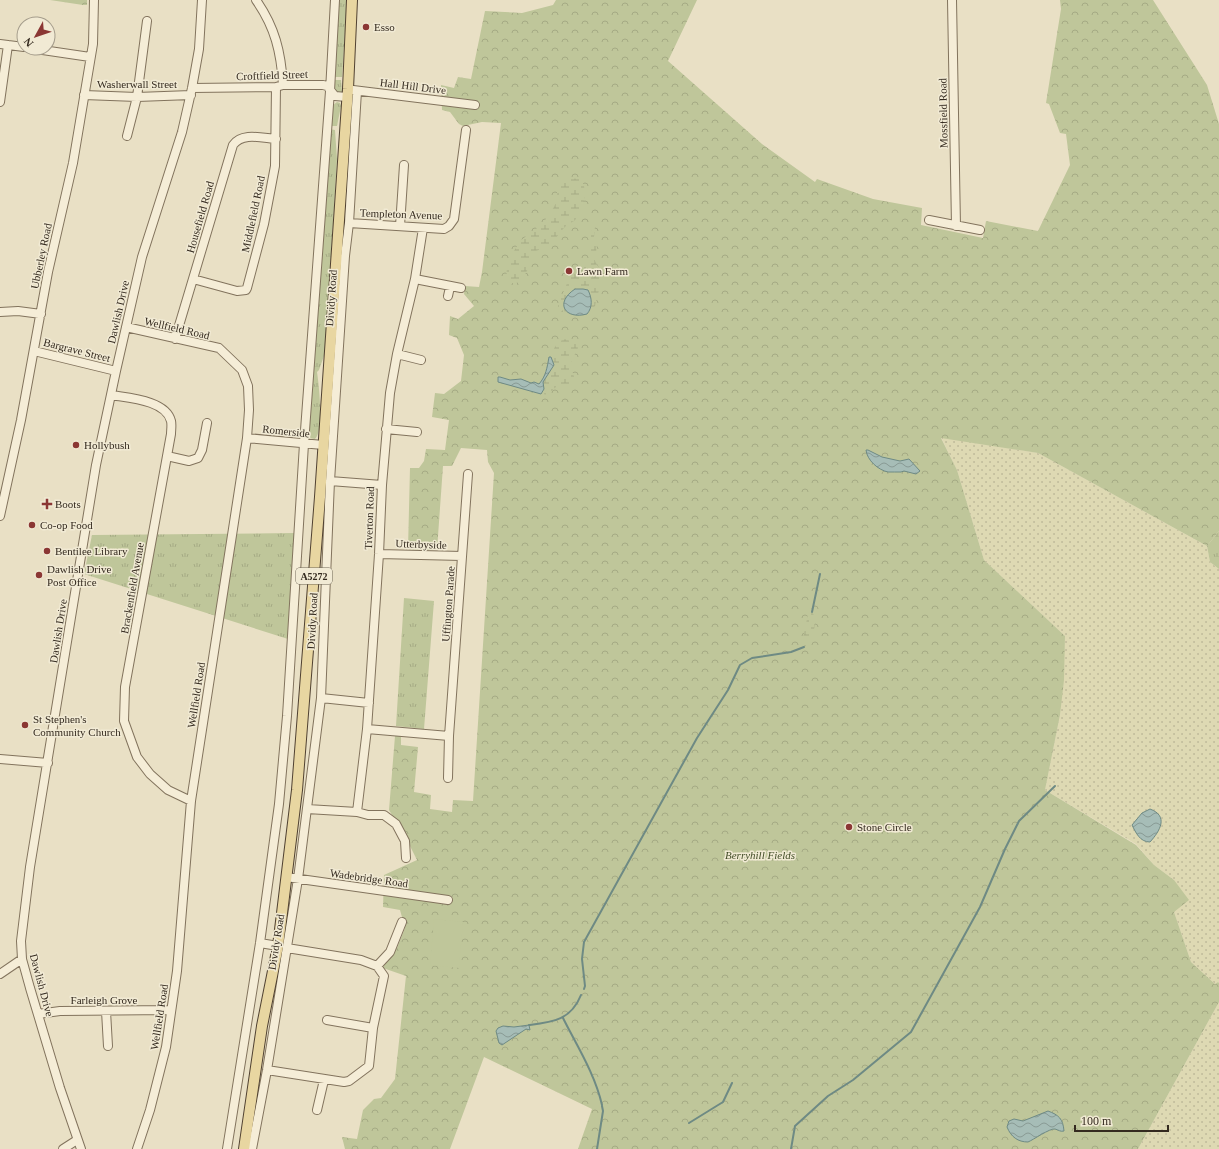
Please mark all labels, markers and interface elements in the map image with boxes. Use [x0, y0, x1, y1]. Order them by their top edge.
north arrow [16, 16, 56, 56]
place label: Esso [374, 21, 395, 33]
marker: Esso [361, 22, 371, 32]
text: N [21, 35, 35, 49]
street label: Croftfield Street [236, 68, 308, 82]
street label: Hall Hill Drive [379, 76, 447, 96]
street label: Mossfield Road [936, 77, 950, 148]
street label: Washerwall Street [97, 78, 177, 90]
street label: Middlefield Road [239, 174, 267, 253]
street label: Housefield Road [184, 179, 216, 254]
street label: Templeton Avenue [360, 207, 443, 221]
street label: Ubberley Road [28, 222, 54, 290]
place label: Lawn Farm [577, 265, 628, 277]
marker: Lawn Farm [564, 266, 574, 276]
street label: Dividy Road [323, 269, 339, 327]
street label: Dawlish Drive [105, 279, 131, 345]
street label: Wellfield Road [143, 315, 211, 341]
street label: Bargrave Street [42, 336, 112, 364]
street label: Romerside [262, 423, 310, 439]
place label: Hollybush [84, 439, 130, 451]
marker: Hollybush [71, 440, 81, 450]
street label: Tiverton Road [362, 486, 376, 550]
place label: Boots [55, 498, 81, 510]
marker: Boots [42, 499, 52, 509]
place label: Co-op Food [40, 519, 93, 531]
marker: Co-op Food [27, 520, 37, 530]
street label: Utterbyside [395, 537, 447, 551]
street label: Brackenfield Avenue [118, 541, 146, 635]
place label: Bentilee Library [55, 545, 128, 557]
marker: Bentilee Library [42, 546, 52, 556]
place label: Dawlish Drive Post Office [47, 563, 112, 588]
street label: Uffington Parade [439, 566, 457, 642]
road number: A5272 [296, 568, 332, 584]
marker: Dawlish Drive Post Office [34, 570, 44, 580]
street label: Dividy Road [305, 592, 319, 650]
street label: Dawlish Drive [47, 598, 69, 664]
street label: Wellfield Road [185, 661, 207, 729]
place label: St Stephen's Community Church [33, 713, 121, 738]
marker: St Stephen's Community Church [20, 720, 30, 730]
place label: Stone Circle [857, 821, 912, 833]
marker: Stone Circle [844, 822, 854, 832]
park label: Berryhill Fields [725, 849, 795, 861]
street label: Wadebridge Road [329, 867, 409, 889]
street label: Dividy Road [266, 913, 286, 971]
street label: Dawlish Drive [28, 952, 56, 1018]
street label: Wellfield Road [148, 983, 170, 1051]
street label: Farleigh Grove [71, 994, 138, 1006]
scale bar [1075, 1107, 1168, 1133]
text: 100 m [1081, 1114, 1112, 1128]

